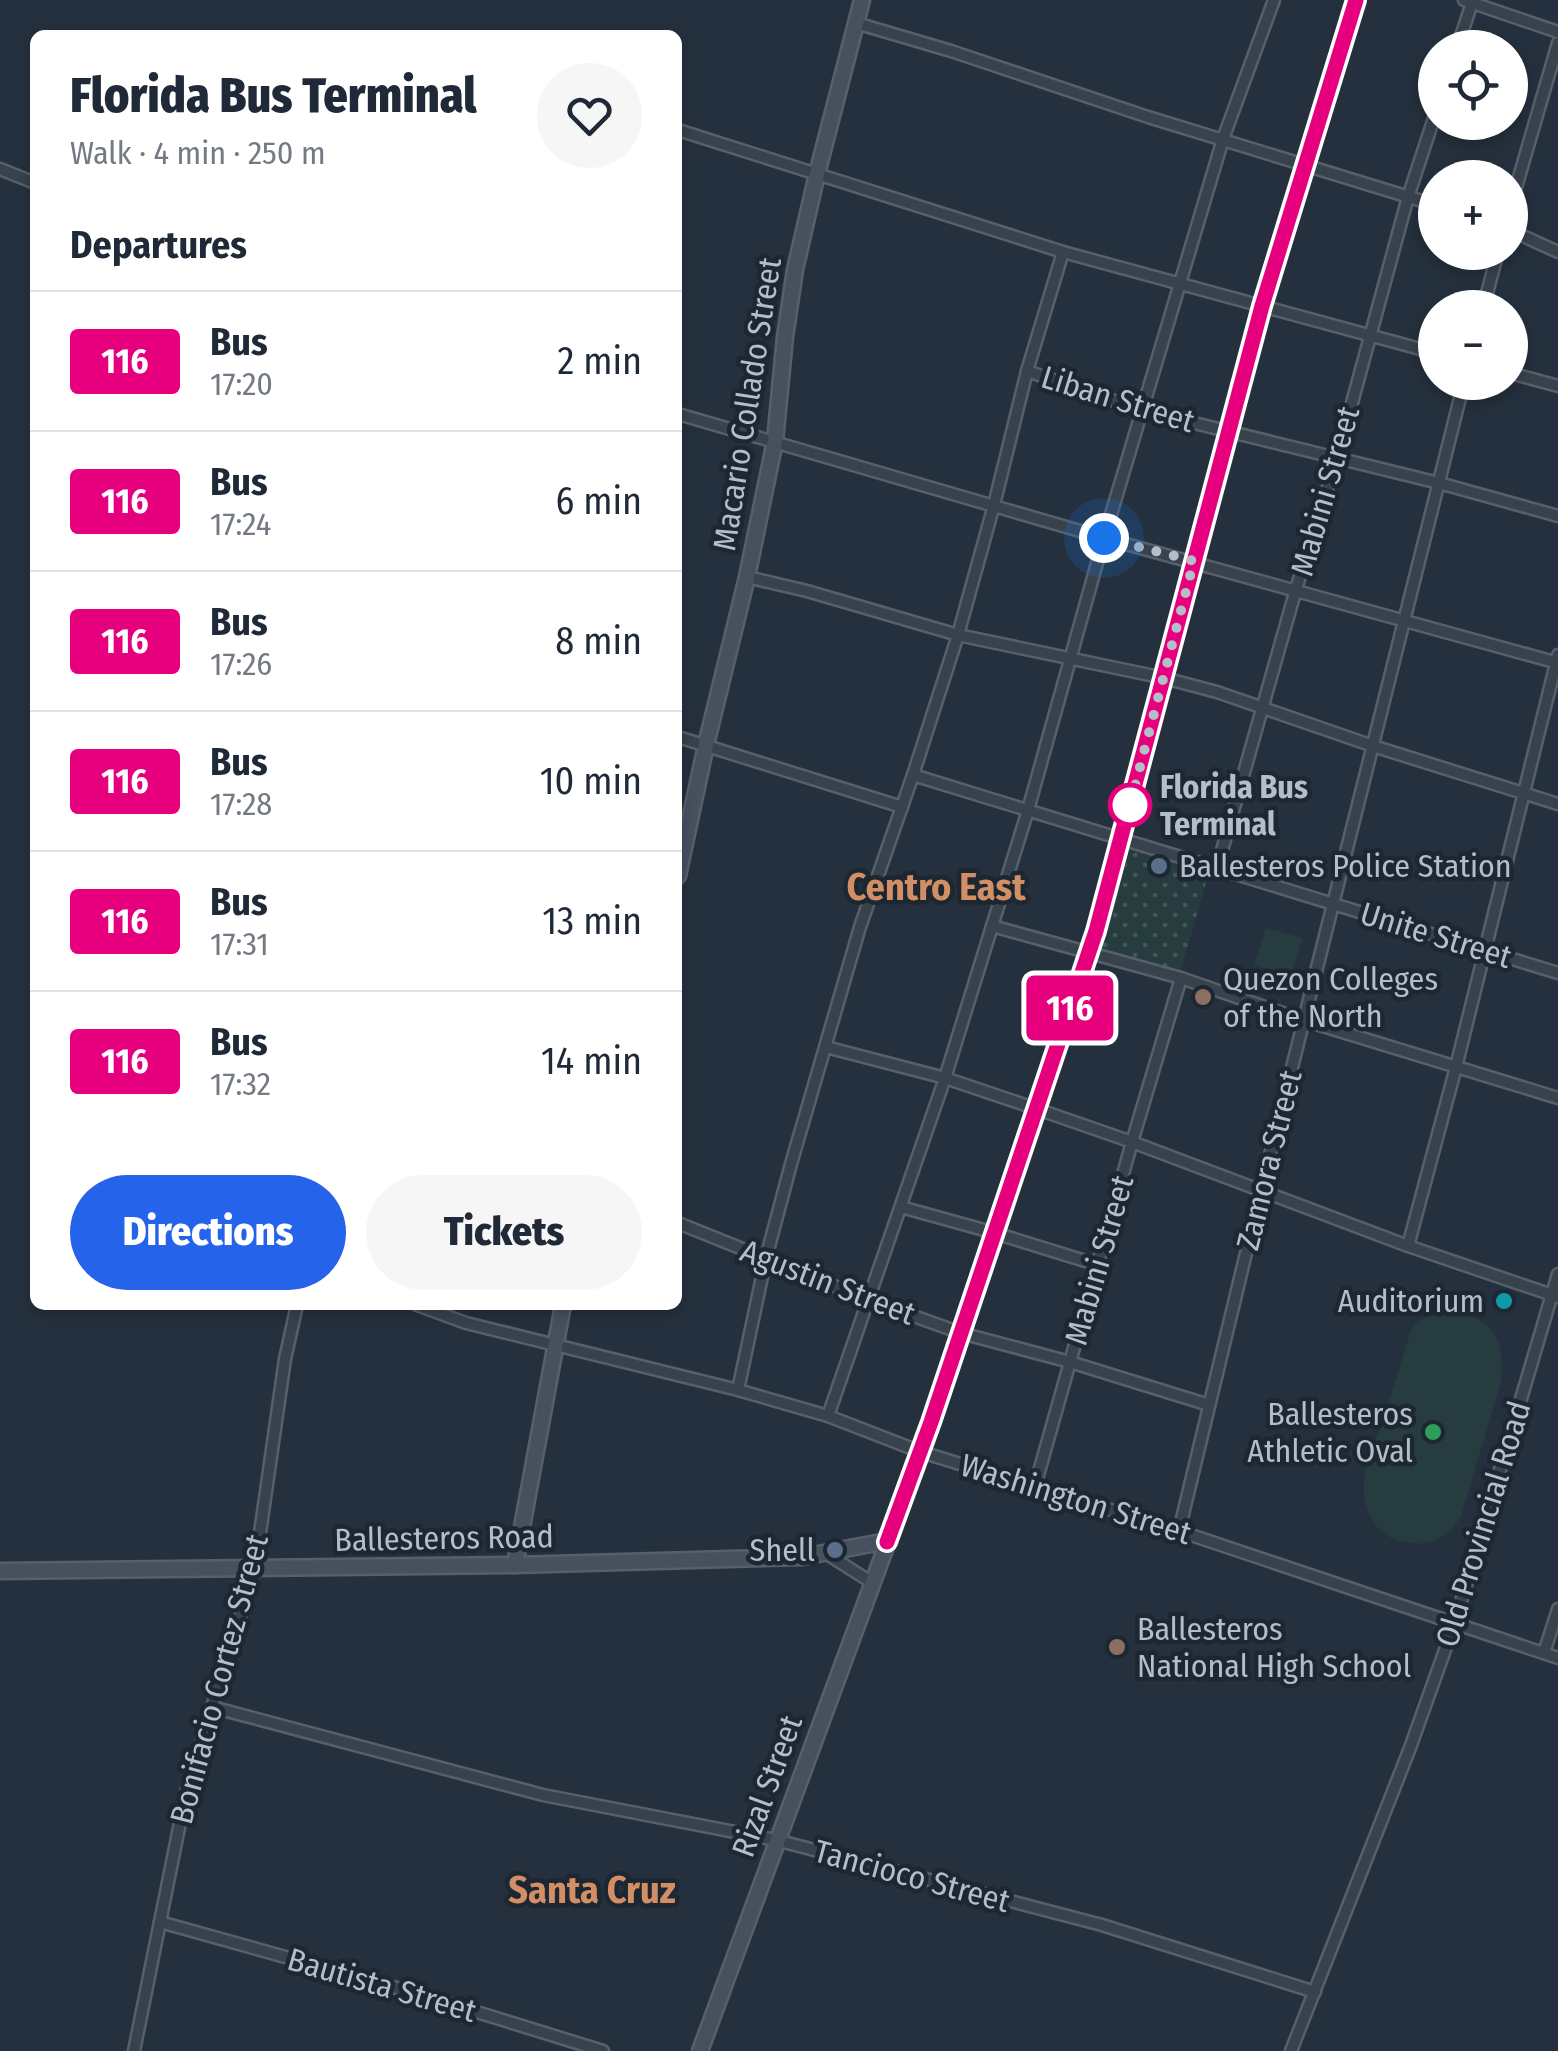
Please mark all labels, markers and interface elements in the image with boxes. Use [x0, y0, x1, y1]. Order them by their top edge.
map controls [1418, 30, 1528, 400]
button: locate [1418, 30, 1528, 140]
button: heart [537, 63, 642, 168]
text: Florida Bus Terminal [70, 67, 476, 125]
text: Walk · 4 min · 250 m [70, 134, 326, 172]
button: + [1418, 160, 1528, 270]
text: Departures [70, 222, 247, 268]
street label: Macario Collado Street [705, 254, 789, 553]
button: − [1418, 290, 1528, 400]
text: Bus [210, 319, 268, 365]
text: 2 min [557, 338, 642, 384]
text: 116 [101, 340, 149, 382]
street label: Liban Street [1037, 358, 1199, 440]
text: 17:20 [210, 365, 273, 403]
street label: Mabini Street [1283, 401, 1367, 580]
text: Bus [210, 459, 268, 505]
text: 6 min [555, 478, 642, 524]
text: 116 [101, 480, 149, 522]
text: 17:24 [210, 505, 271, 543]
your location [1079, 513, 1129, 563]
text: Bus [210, 599, 268, 645]
text: 8 min [555, 618, 642, 664]
text: 116 [101, 620, 149, 662]
text: 17:26 [210, 645, 272, 683]
text: Bus [210, 739, 268, 785]
text: 10 min [540, 758, 642, 804]
text: 116 [101, 760, 149, 802]
place label: Florida Bus Terminal [1160, 768, 1308, 843]
marker: Florida Bus Terminal [1109, 784, 1151, 826]
text: 17:28 [210, 785, 272, 823]
place label: Ballesteros Police Station [1179, 847, 1512, 885]
marker: Ballesteros Police Station [1148, 855, 1170, 877]
district label: Centro East [846, 864, 1026, 910]
text: Bus [210, 879, 268, 925]
street label: Unite Street [1356, 894, 1517, 976]
text: 13 min [542, 898, 642, 944]
text: 116 [101, 900, 149, 942]
text: 17:31 [210, 925, 269, 963]
place label: Quezon Colleges of the North [1223, 960, 1438, 1035]
line badge: 116 [1012, 976, 1128, 1040]
marker: Quezon Colleges of the North [1192, 986, 1214, 1008]
text: 116 [1046, 987, 1094, 1029]
text: Bus [210, 1019, 268, 1065]
text: 14 min [541, 1038, 642, 1084]
text: 116 [101, 1040, 149, 1082]
text: 17:32 [210, 1065, 271, 1103]
street label: Zamora Street [1228, 1066, 1310, 1254]
street label: Mabini Street [1057, 1170, 1141, 1349]
button: Directions [70, 1175, 346, 1290]
button: Tickets [366, 1175, 642, 1290]
street label: Agustin Street [736, 1231, 921, 1333]
place label: Auditorium [1338, 1282, 1484, 1320]
marker: Auditorium [1493, 1290, 1515, 1312]
place label: Ballesteros Athletic Oval [1247, 1395, 1413, 1470]
street label: Old Provincial Road [1428, 1397, 1538, 1651]
marker: Ballesteros Athletic Oval [1422, 1421, 1444, 1443]
street label: Washington Street [956, 1446, 1196, 1552]
street label: Ballesteros Road [334, 1517, 554, 1559]
street label: Bonifacio Cortez Street [162, 1530, 276, 1828]
place label: Shell [750, 1531, 815, 1569]
marker: Shell [824, 1539, 846, 1561]
place label: Ballesteros National High School [1137, 1610, 1411, 1685]
marker: Ballesteros National High School [1106, 1636, 1128, 1658]
street label: Rizal Street [724, 1710, 810, 1862]
street label: Tancioco Street [810, 1832, 1014, 1920]
district label: Santa Cruz [508, 1867, 676, 1913]
street label: Bautista Street [283, 1940, 481, 2030]

